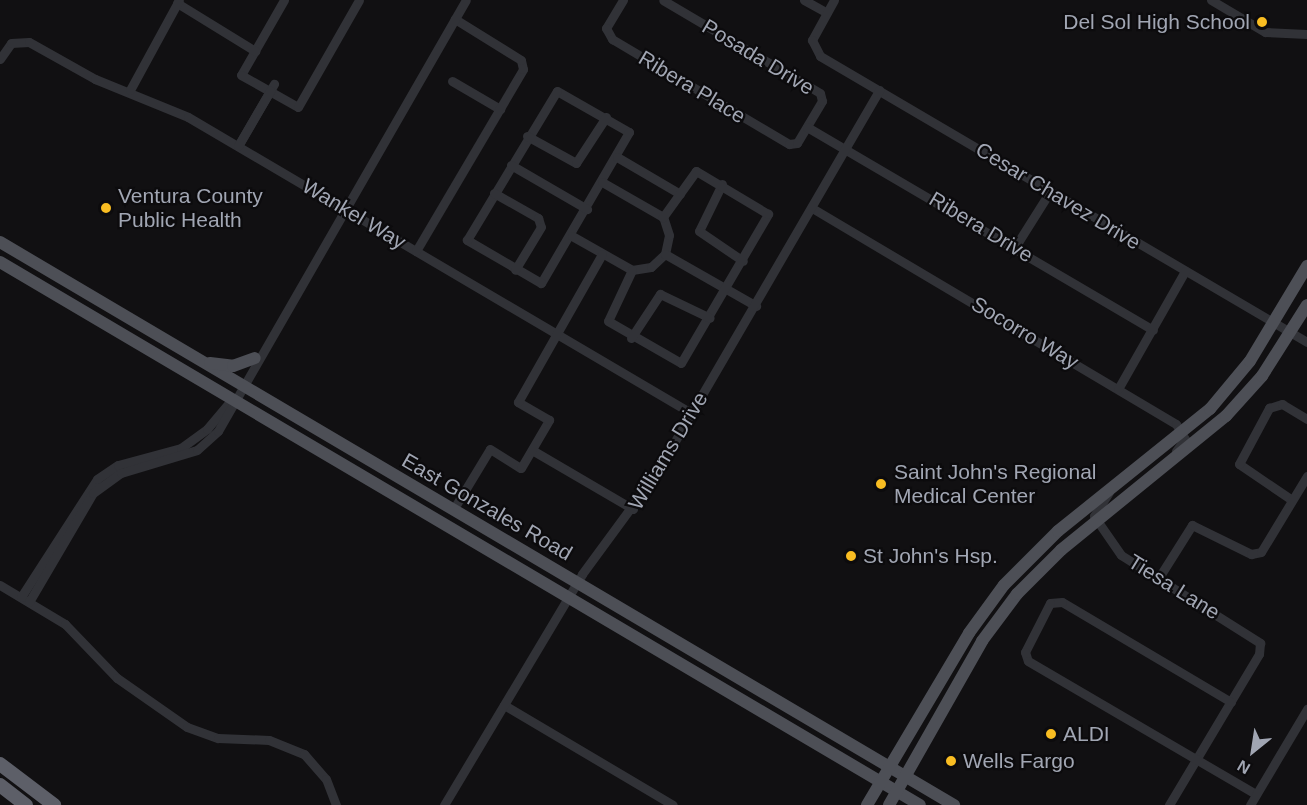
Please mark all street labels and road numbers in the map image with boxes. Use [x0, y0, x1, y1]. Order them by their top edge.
street label: Posada Drive [697, 14, 819, 100]
street label: Ribera Place [634, 45, 750, 129]
street label: Cesar Chavez Drive [971, 137, 1145, 255]
street label: Wankel Way [298, 173, 410, 255]
street label: Ribera Drive [924, 186, 1038, 268]
street label: Socorro Way [967, 291, 1083, 375]
street label: Williams Drive [623, 388, 713, 514]
street label: East Gonzales Road [397, 448, 577, 566]
street label: Tiesa Lane [1124, 549, 1224, 625]

